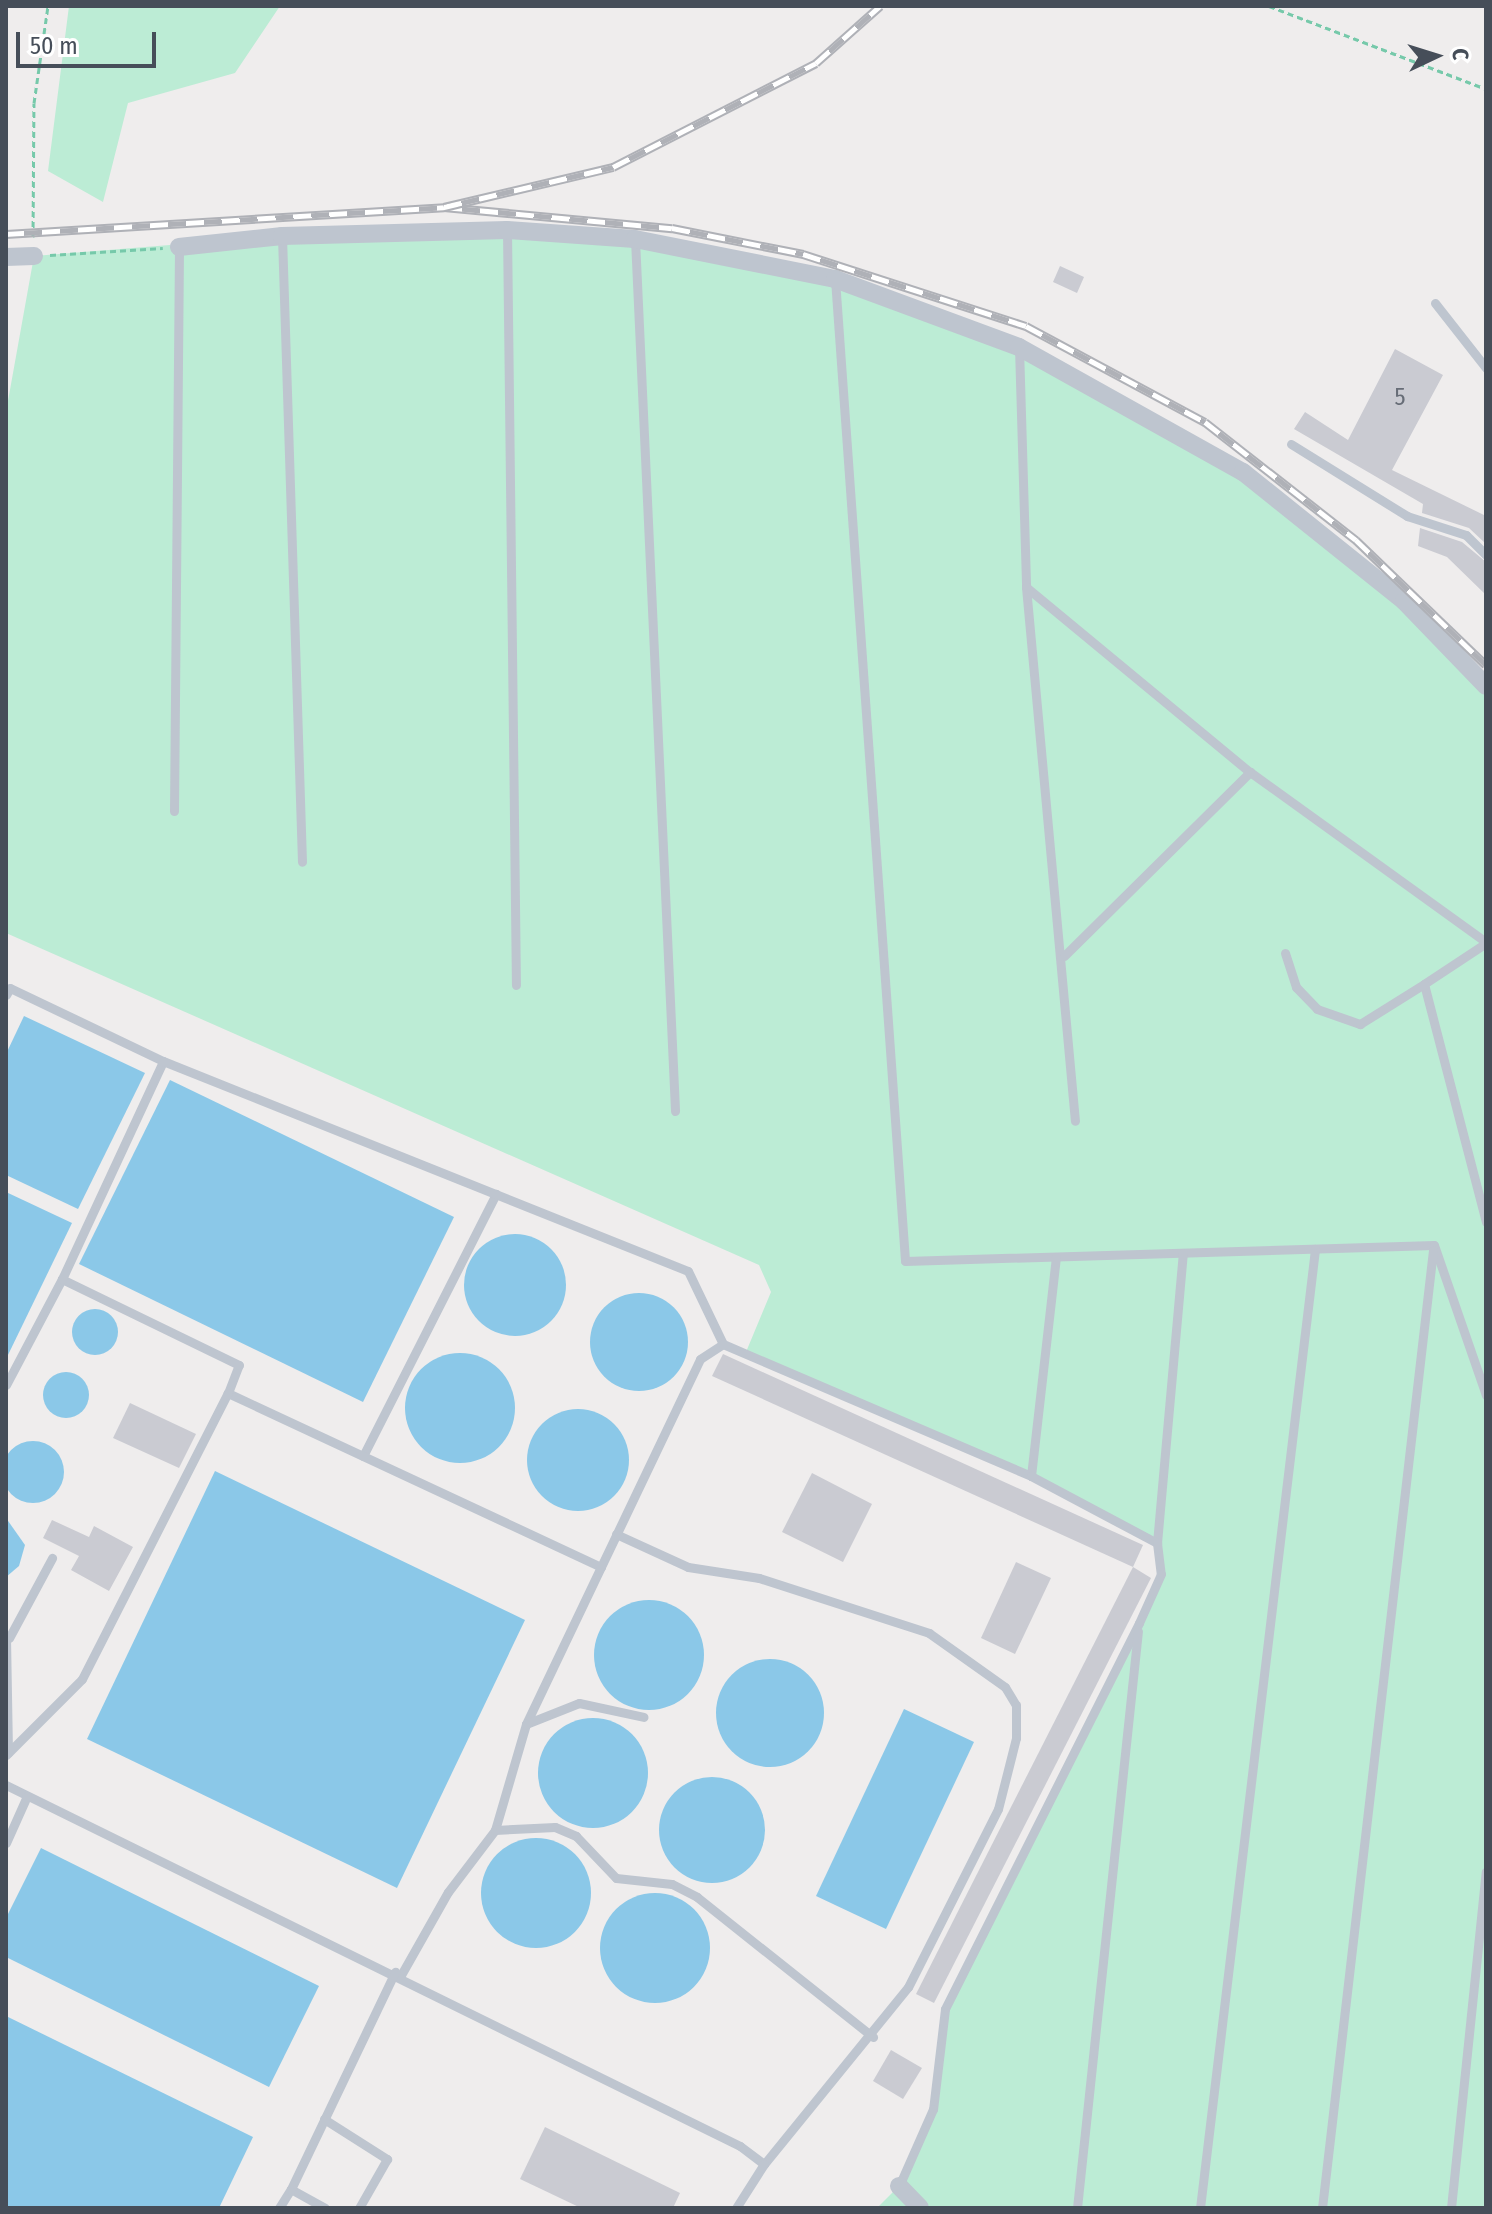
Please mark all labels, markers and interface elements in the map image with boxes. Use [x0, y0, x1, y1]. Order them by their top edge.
scale bar [20, 16, 160, 66]
north arrow [1396, 16, 1476, 96]
text: 50 m [30, 32, 78, 60]
text: С [1447, 48, 1474, 61]
house number: 5 [1394, 384, 1406, 412]

